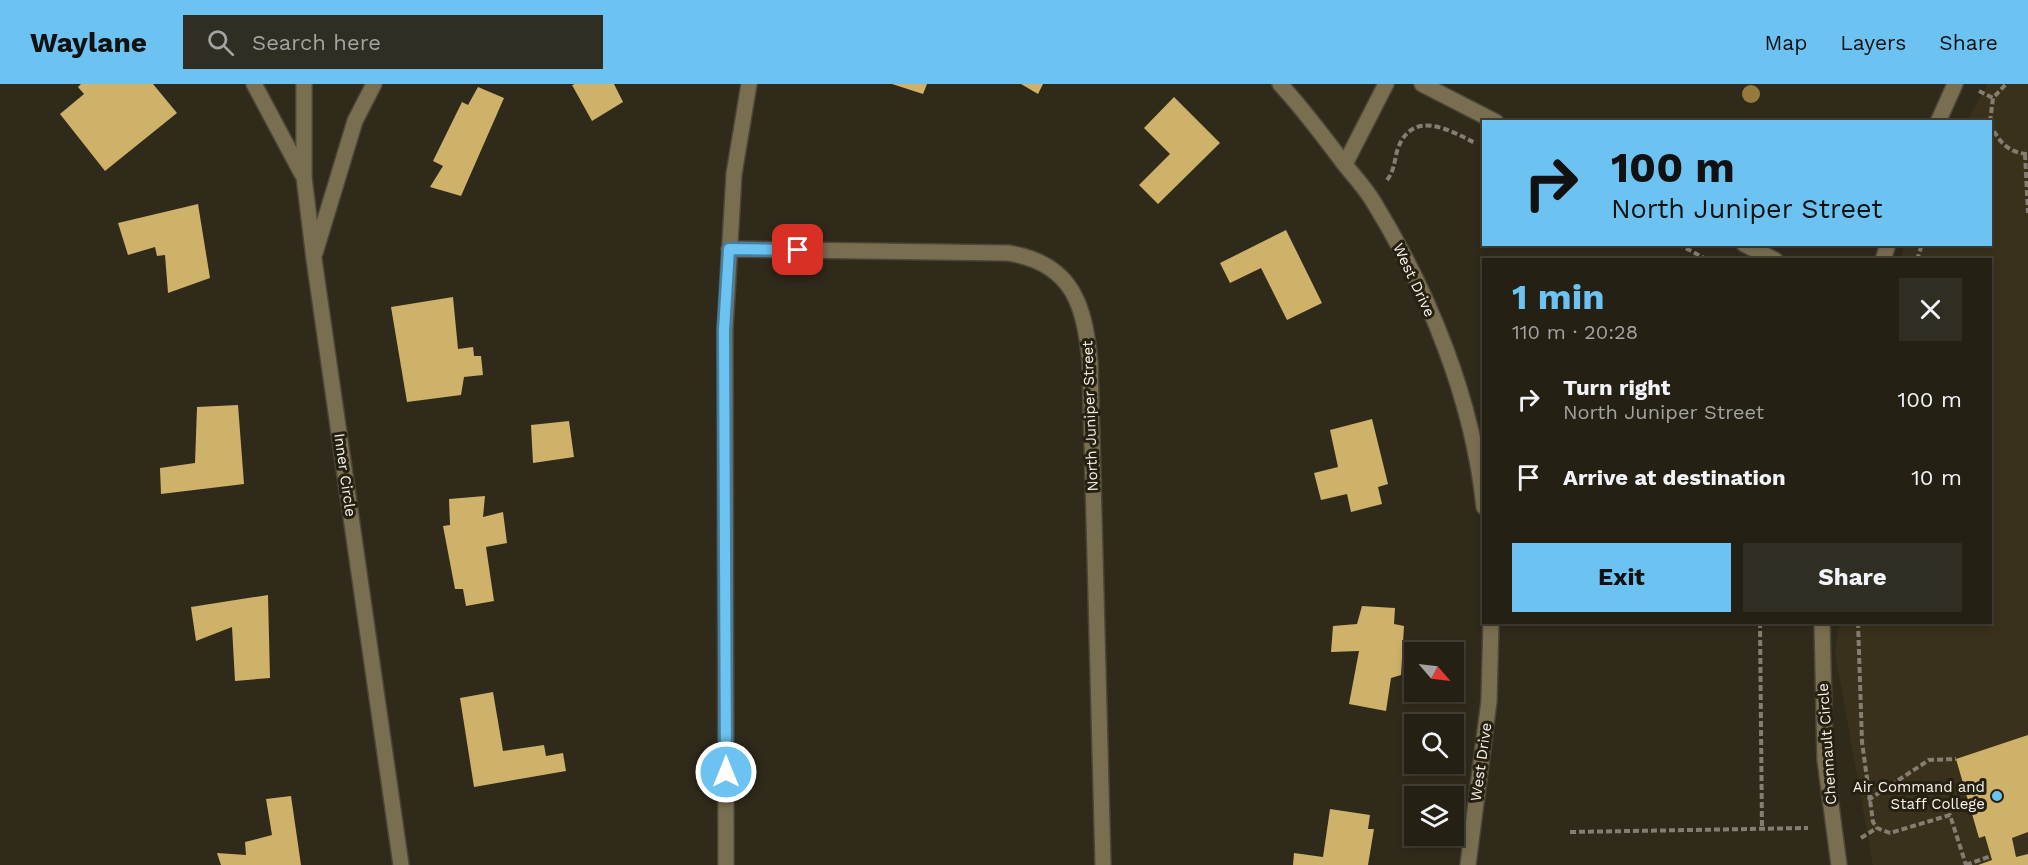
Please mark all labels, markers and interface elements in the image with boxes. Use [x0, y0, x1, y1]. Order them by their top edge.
search box [183, 15, 603, 69]
text: Waylane [30, 26, 147, 59]
icon: search [204, 26, 237, 59]
text: Search here [252, 30, 381, 55]
text: Map [1764, 30, 1807, 55]
text: Layers [1840, 30, 1906, 55]
text: Share [1939, 30, 1998, 55]
text: 100 m [1611, 143, 1735, 192]
icon: right [1512, 144, 1590, 222]
text: North Juniper Street [1611, 193, 1883, 225]
pin [772, 224, 823, 275]
icon: arrive [781, 233, 814, 266]
street label: West Drive [1389, 240, 1439, 320]
text: 1 min [1512, 276, 1604, 318]
button: close [1899, 278, 1962, 341]
text: 110 m · 20:28 [1512, 320, 1638, 344]
street label: North Juniper Street [1078, 340, 1102, 492]
text: Turn right [1563, 375, 1670, 400]
icon: right [1512, 383, 1545, 416]
text: 100 m [1898, 387, 1962, 412]
text: North Juniper Street [1563, 400, 1764, 424]
street label: Inner Circle [330, 432, 360, 518]
icon: arrive [1512, 461, 1545, 494]
text: Arrive at destination [1563, 465, 1786, 490]
text: 10 m [1911, 465, 1962, 490]
button: Exit [1512, 543, 1731, 612]
button: Share [1743, 543, 1962, 612]
north arrow [1404, 642, 1464, 702]
map controls [1404, 642, 1464, 846]
street label: Chennault Circle [1814, 682, 1840, 806]
button: search [1404, 714, 1464, 774]
street label: West Drive [1467, 722, 1495, 802]
position arrow [694, 740, 758, 804]
place label: Air Command and Staff College [1853, 778, 1985, 813]
button: layers [1404, 786, 1464, 846]
marker: Air Command and Staff College [1990, 789, 2004, 803]

